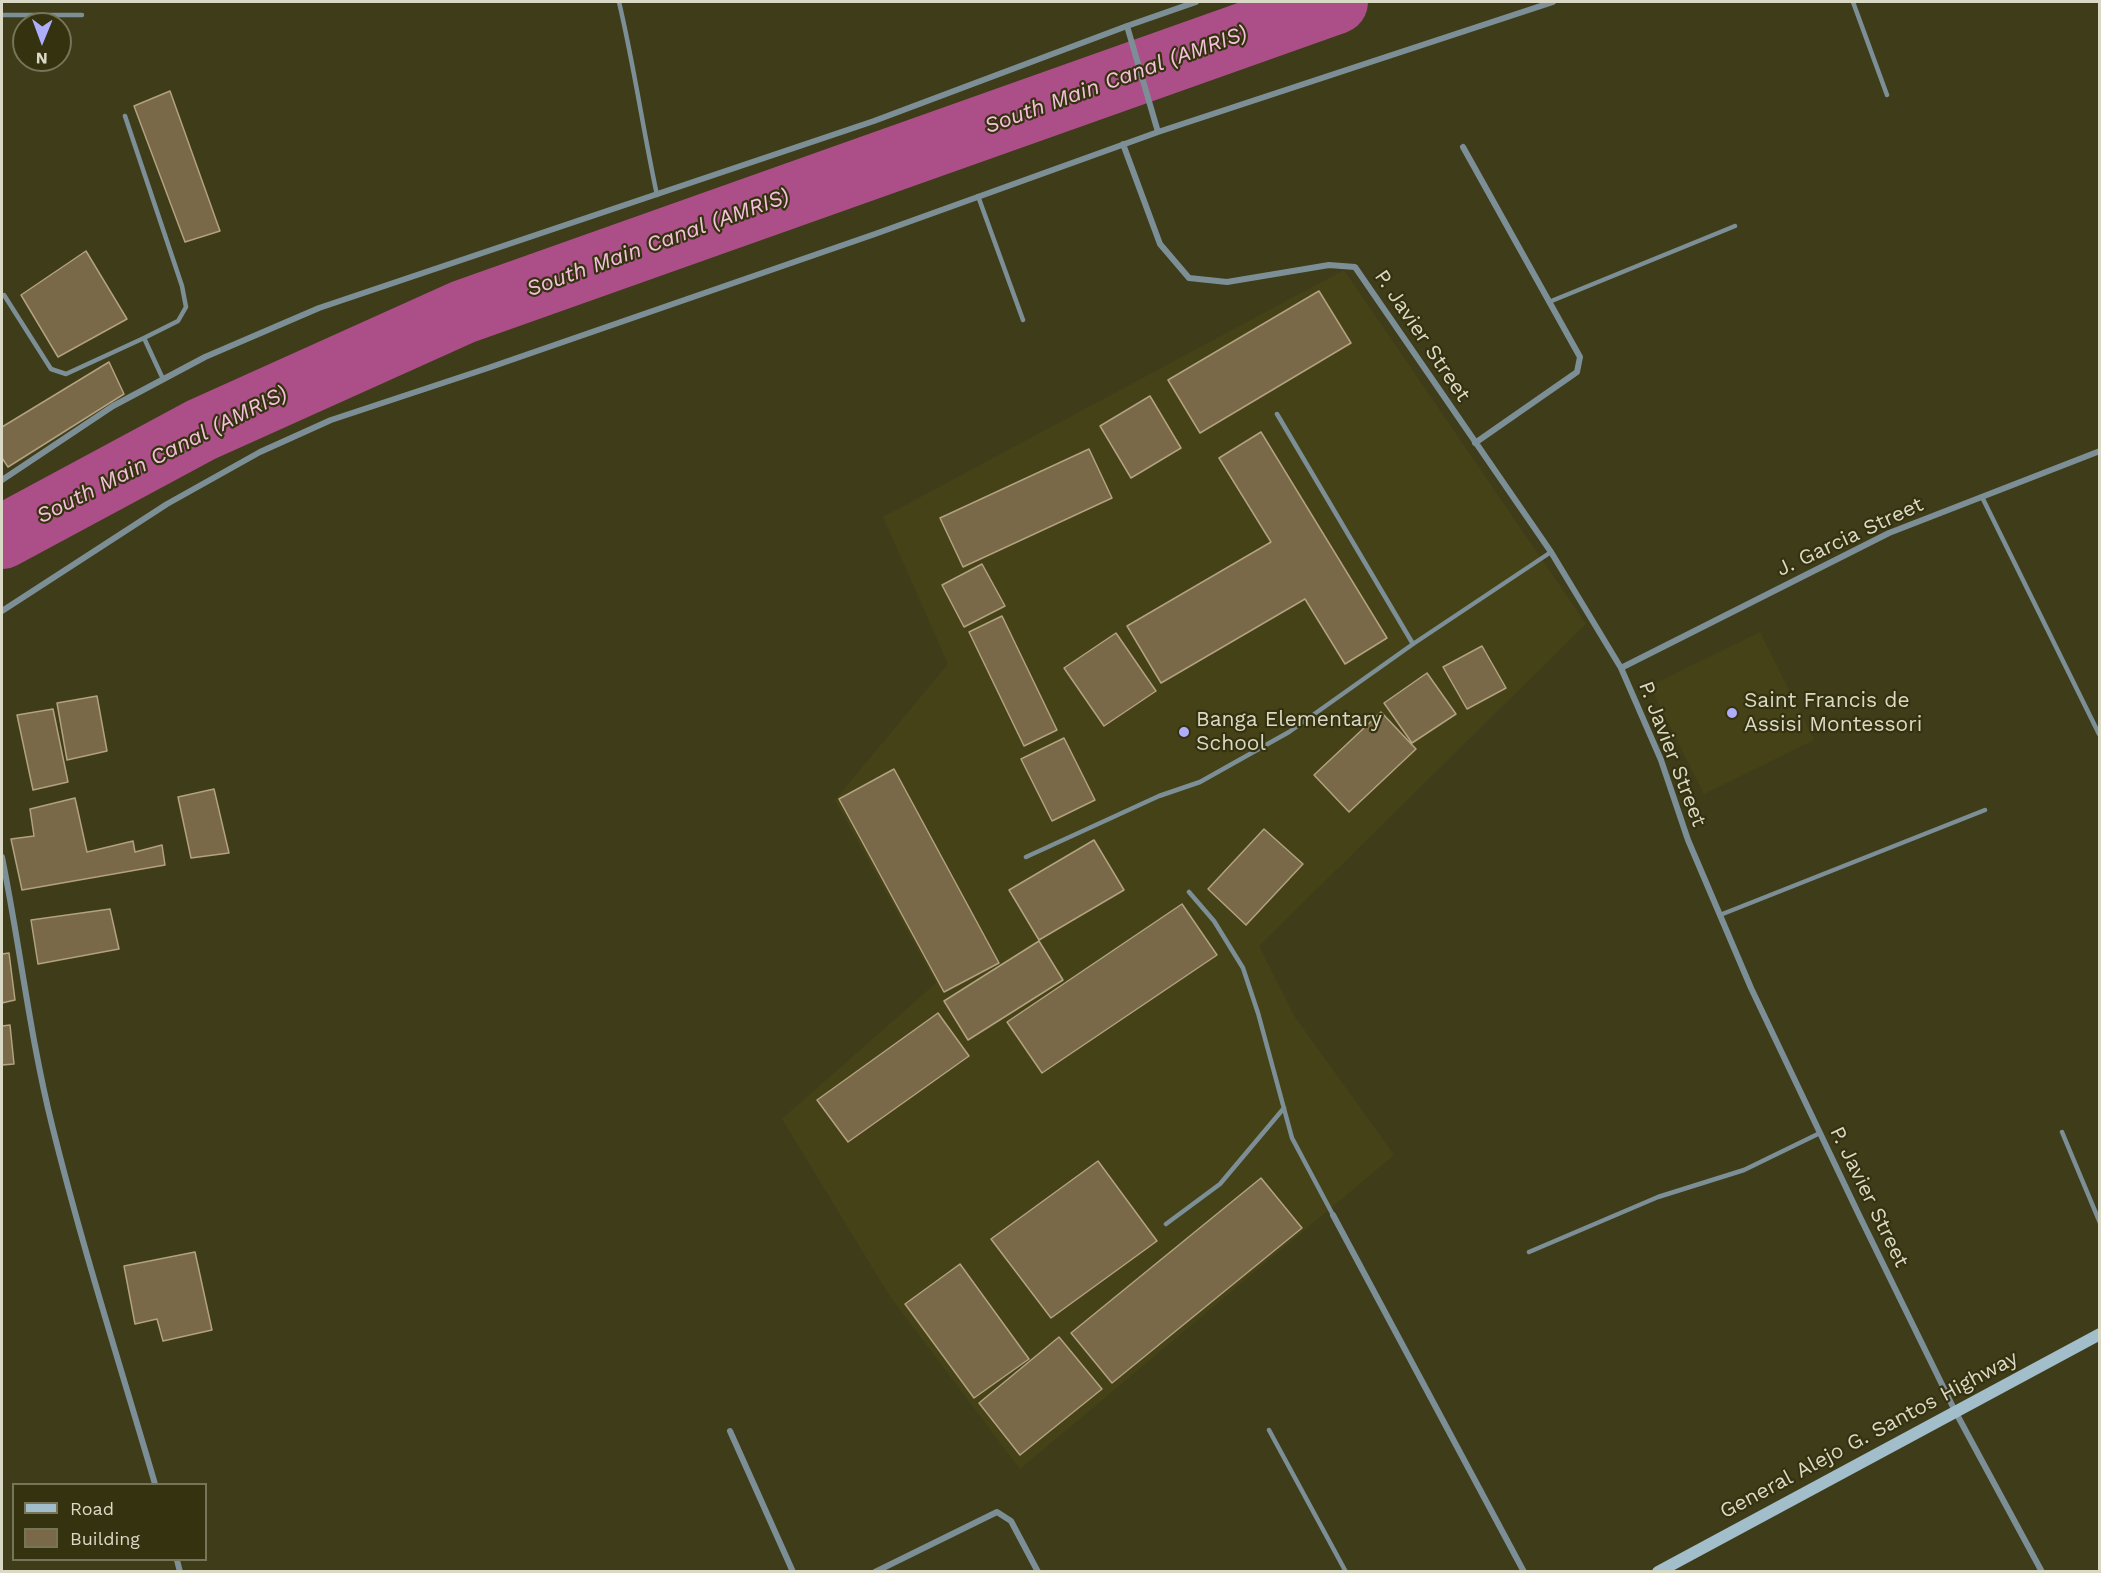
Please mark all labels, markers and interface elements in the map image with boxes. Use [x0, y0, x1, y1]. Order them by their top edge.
north arrow [12, 12, 72, 72]
water label: South Main Canal (AMRIS) [981, 20, 1251, 140]
text: N [36, 49, 48, 68]
water label: South Main Canal (AMRIS) [523, 183, 793, 303]
street label: P. Javier Street [1369, 265, 1475, 407]
water label: South Main Canal (AMRIS) [32, 380, 292, 530]
street label: J. Garcia Street [1773, 492, 1927, 582]
street label: P. Javier Street [1633, 678, 1711, 830]
place label: Saint Francis de Assisi Montessori [1744, 688, 1922, 738]
marker: Saint Francis de Assisi Montessori [1725, 706, 1739, 720]
place label: Banga Elementary School [1196, 707, 1382, 757]
marker: Banga Elementary School [1177, 725, 1191, 739]
street label: P. Javier Street [1824, 1122, 1914, 1272]
street label: General Alejo G. Santos Highway [1716, 1345, 2022, 1525]
legend [12, 1483, 207, 1561]
text: Road [70, 1498, 114, 1519]
text: Building [70, 1528, 140, 1549]

